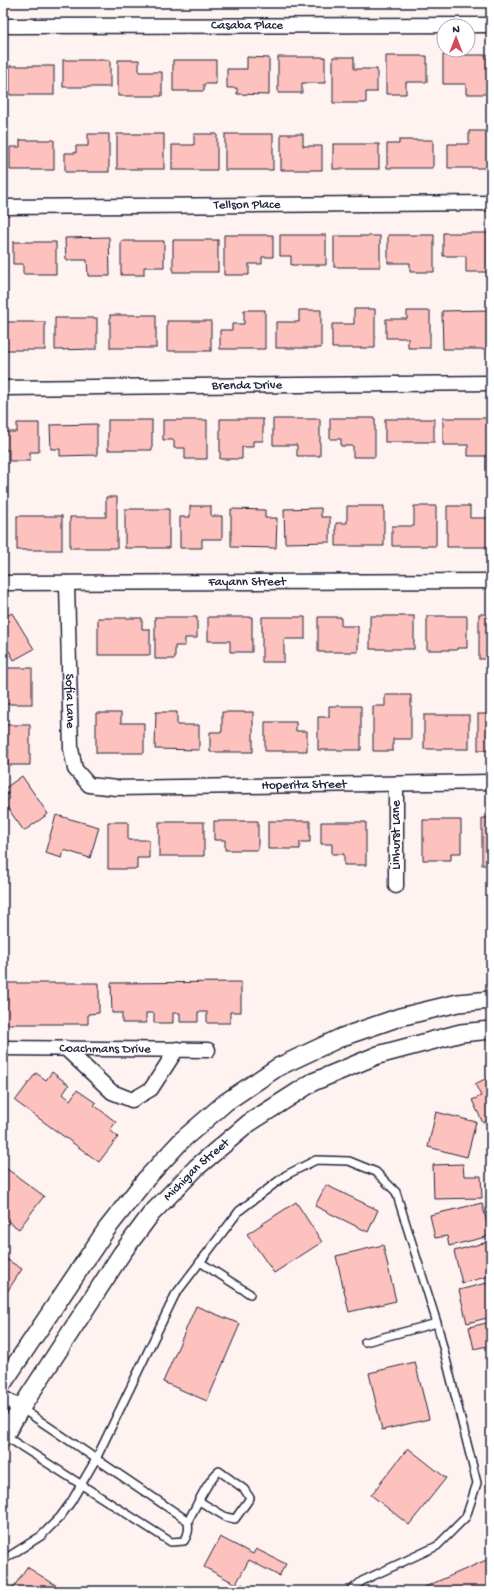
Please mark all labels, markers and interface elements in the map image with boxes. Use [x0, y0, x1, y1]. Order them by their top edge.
street label: Casaba Place [211, 18, 283, 33]
north arrow [436, 18, 476, 58]
text: N [452, 24, 460, 36]
street label: Tellson Place [213, 197, 281, 213]
street label: Brenda Drive [211, 378, 283, 393]
street label: Fayann Street [207, 574, 288, 590]
street label: Sofia Lane [62, 673, 78, 729]
street label: Hoperita Street [261, 777, 348, 793]
street label: Linhurst Lane [389, 800, 404, 870]
street label: Coachmans Drive [59, 1041, 151, 1057]
street label: Michigan Street [160, 1134, 234, 1204]

